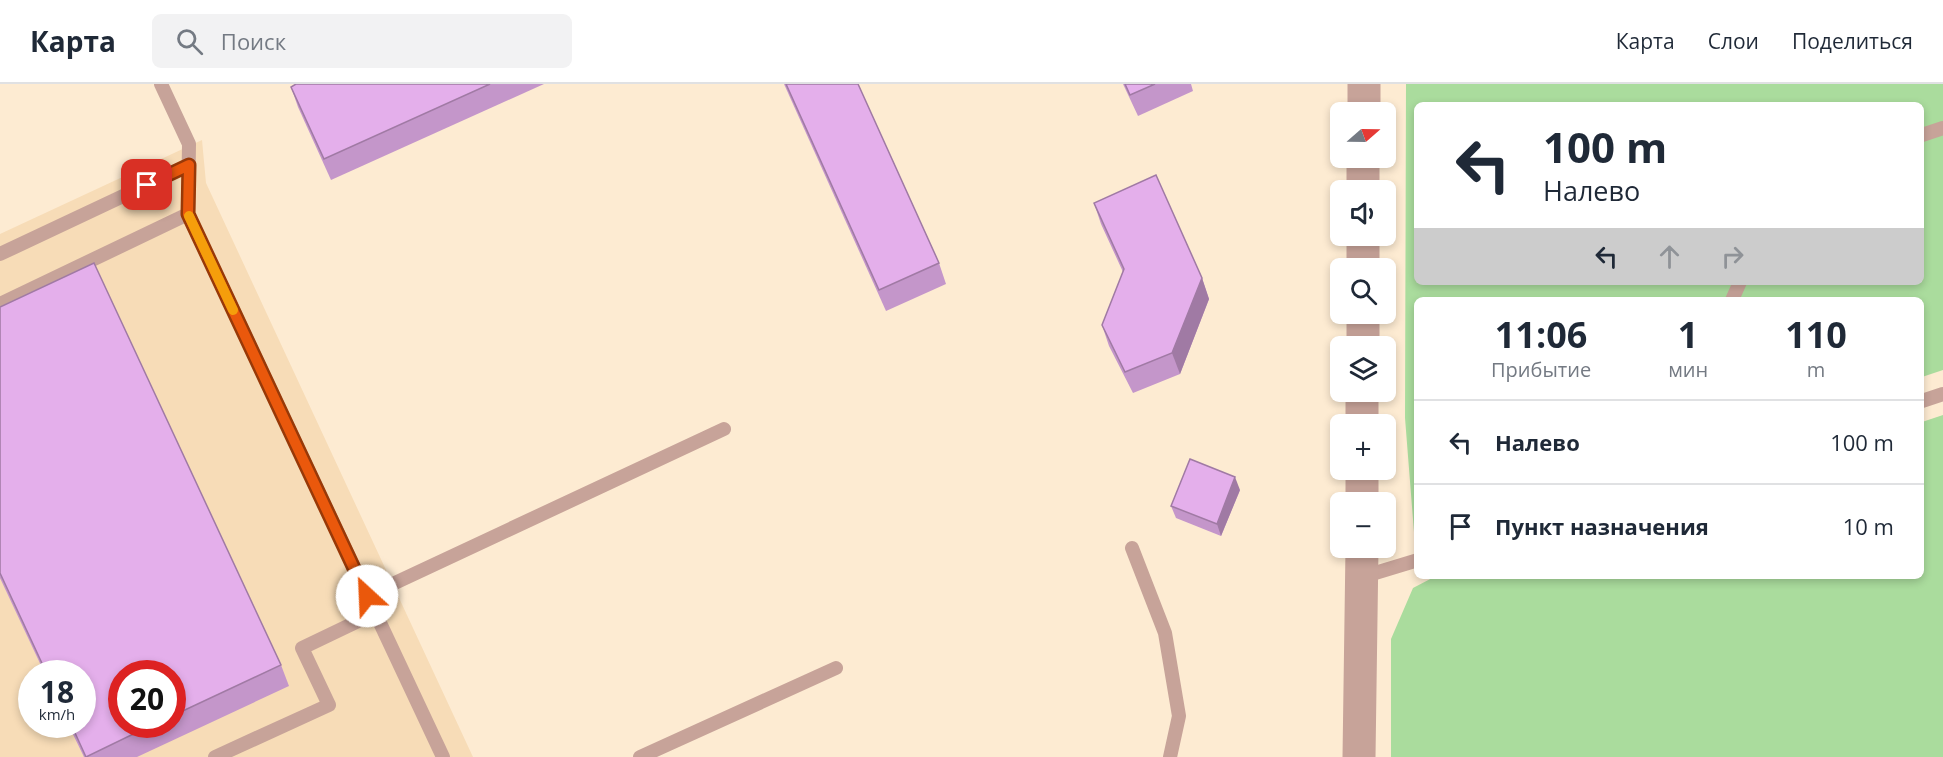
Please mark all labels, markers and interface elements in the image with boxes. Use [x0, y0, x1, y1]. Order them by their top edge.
search box [152, 14, 572, 68]
text: Карта [30, 22, 116, 60]
icon: search [173, 25, 206, 58]
text: Поиск [221, 26, 286, 56]
text: Карта [1616, 27, 1675, 55]
text: Слои [1708, 27, 1759, 55]
text: Поделиться [1792, 27, 1913, 55]
north arrow [1330, 102, 1396, 168]
map controls [1330, 102, 1396, 558]
text: 100 m [1543, 118, 1667, 175]
icon: left [1444, 126, 1522, 204]
pin [121, 159, 172, 210]
icon: arrive [130, 168, 163, 201]
text: Налево [1543, 172, 1640, 209]
button: sound [1330, 180, 1396, 246]
icon: left [1590, 240, 1623, 273]
icon: ahead [1653, 240, 1686, 273]
icon: right [1716, 240, 1749, 273]
button: search [1330, 258, 1396, 324]
text: 11:06 [1495, 310, 1587, 359]
text: 1 [1678, 310, 1698, 359]
text: 110 [1785, 310, 1847, 359]
button: layers [1330, 336, 1396, 402]
text: Прибытие [1491, 356, 1591, 383]
text: мин [1668, 356, 1708, 383]
text: m [1807, 356, 1825, 383]
button: + [1330, 414, 1396, 480]
icon: left [1444, 426, 1477, 459]
text: Налево [1495, 427, 1580, 457]
text: 100 m [1830, 427, 1894, 457]
button: − [1330, 492, 1396, 558]
icon: arrive [1444, 510, 1477, 543]
text: Пункт назначения [1495, 511, 1709, 541]
text: 10 m [1843, 511, 1894, 541]
position arrow [335, 564, 399, 628]
speed limit sign: 20 [108, 660, 186, 738]
text: 18 [40, 671, 74, 712]
text: km/h [39, 704, 75, 724]

